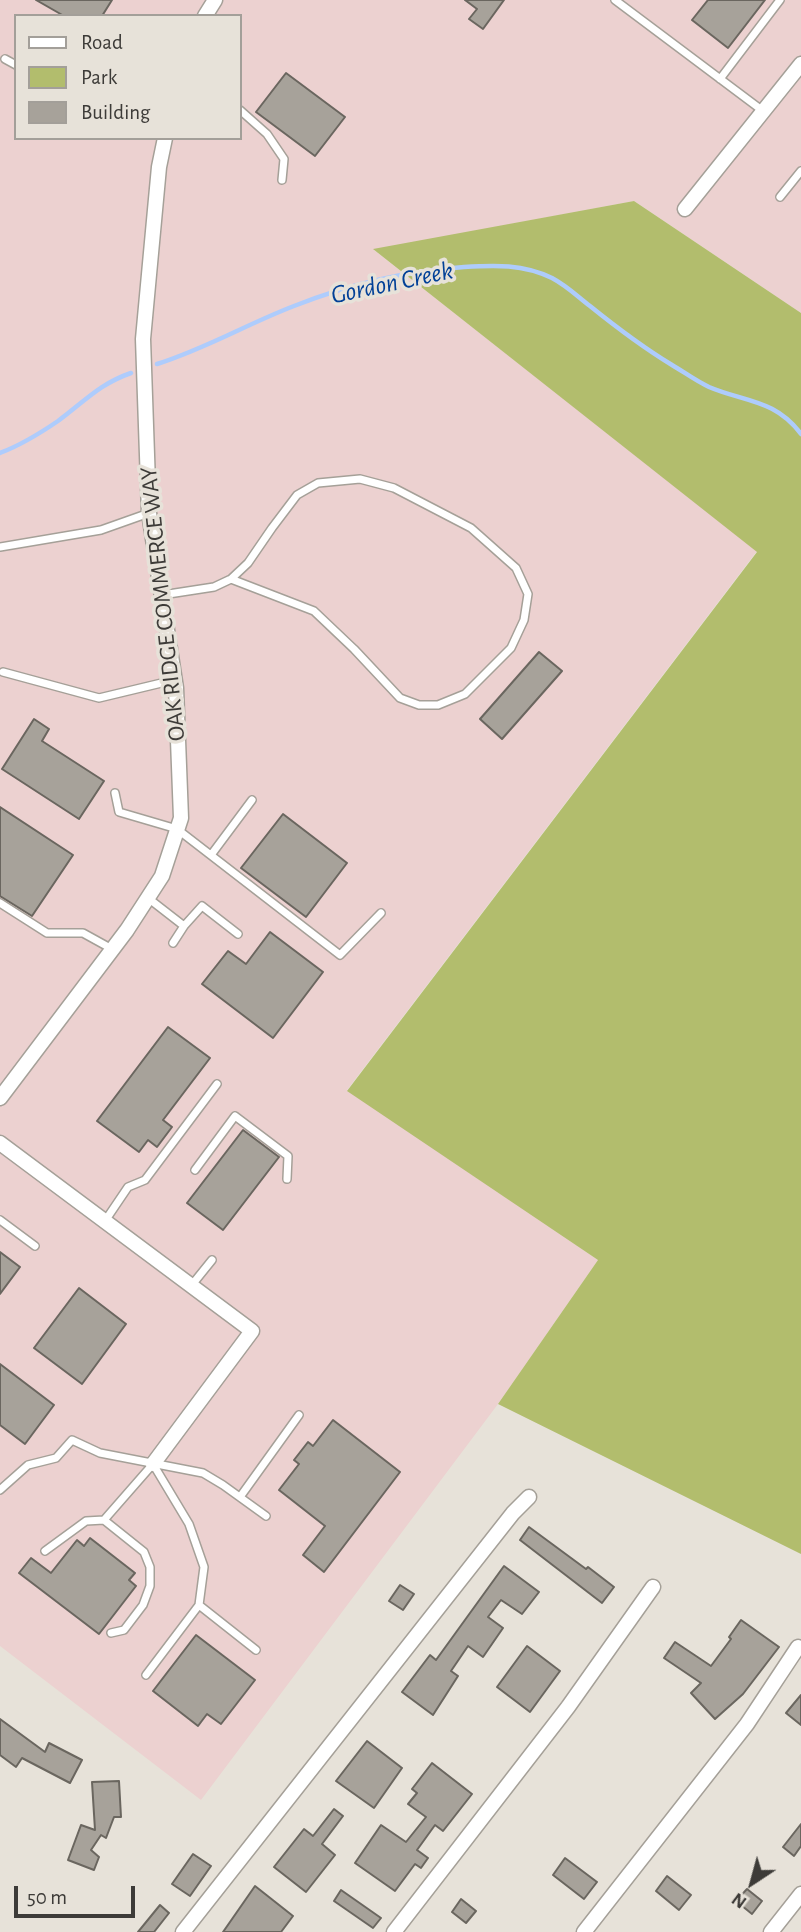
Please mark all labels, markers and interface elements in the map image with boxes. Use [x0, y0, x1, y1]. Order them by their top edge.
legend [14, 14, 242, 140]
text: Road [81, 32, 123, 53]
text: Park [81, 67, 117, 88]
text: Building [81, 102, 150, 123]
water label: Gordon Creek [328, 255, 456, 311]
street label: OAK RIDGE COMMERCE WAY [134, 465, 192, 743]
north arrow [717, 1848, 787, 1918]
scale bar [18, 1872, 138, 1916]
text: 50 m [27, 1887, 67, 1908]
text: N [728, 1889, 750, 1912]

